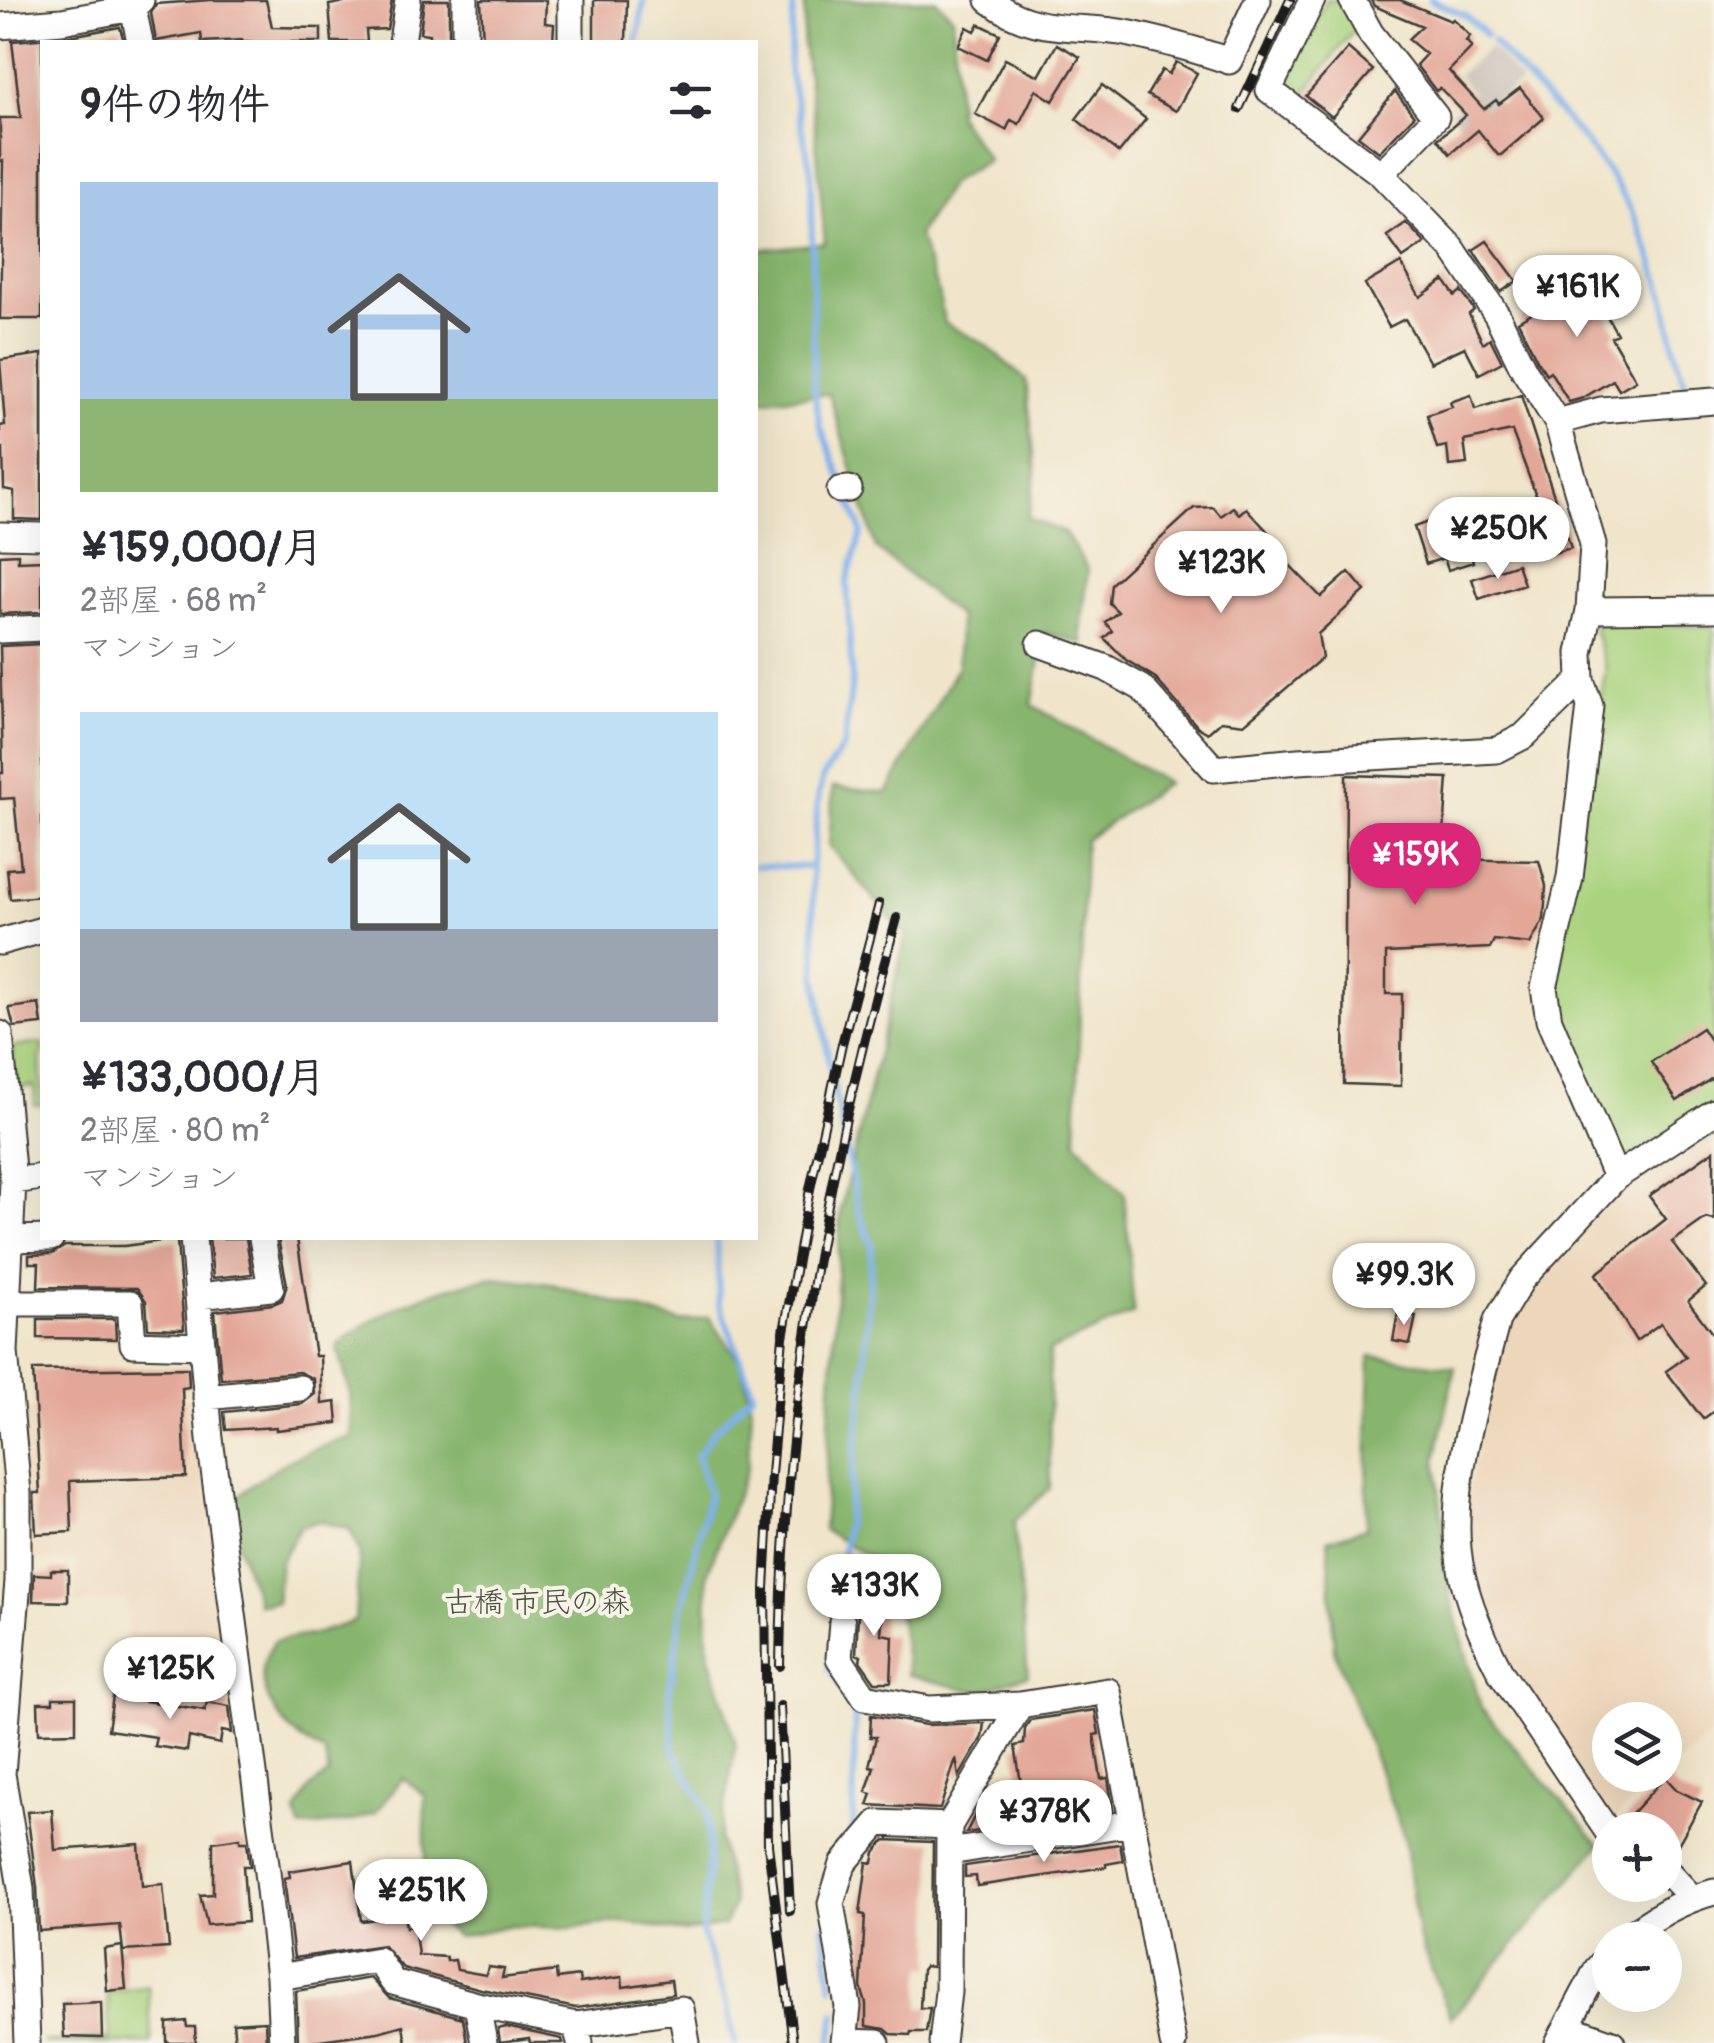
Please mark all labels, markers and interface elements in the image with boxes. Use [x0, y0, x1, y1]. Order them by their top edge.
icon: filters [663, 73, 718, 128]
text: 9件の物件 [80, 79, 270, 131]
icon: home [309, 247, 489, 427]
pin: ¥161K [1507, 255, 1647, 340]
text: ¥161K [1534, 267, 1620, 307]
pin: ¥250K [1428, 497, 1568, 582]
text: ¥250K [1449, 509, 1547, 549]
text: ¥159,000/月 [80, 522, 324, 574]
pin: ¥123K [1151, 531, 1291, 616]
text: ¥123K [1177, 543, 1265, 583]
text: 2部屋 · 68 m² [80, 581, 267, 621]
text: マンション [80, 628, 239, 668]
icon: home [309, 777, 489, 957]
pin: ¥159K [1345, 823, 1485, 908]
text: ¥159K [1371, 835, 1459, 875]
text: ¥133,000/月 [80, 1052, 326, 1104]
text: 2部屋 · 80 m² [80, 1111, 270, 1151]
text: マンション [80, 1158, 239, 1198]
pin: ¥99.3K [1323, 1243, 1485, 1328]
text: ¥99.3K [1354, 1255, 1454, 1295]
pin: ¥133K [804, 1554, 944, 1639]
text: ¥133K [829, 1566, 919, 1606]
park label: 古橋 市民の森 [444, 1584, 630, 1621]
pin: ¥125K [100, 1637, 240, 1722]
text: ¥125K [125, 1649, 215, 1689]
map controls [1592, 1702, 1682, 2012]
button: layers [1592, 1702, 1682, 1792]
pin: ¥378K [974, 1780, 1114, 1865]
text: ¥378K [998, 1792, 1090, 1832]
button: + [1592, 1812, 1682, 1902]
pin: ¥251K [351, 1859, 491, 1944]
text: ¥251K [376, 1871, 466, 1911]
button: − [1592, 1922, 1682, 2012]

